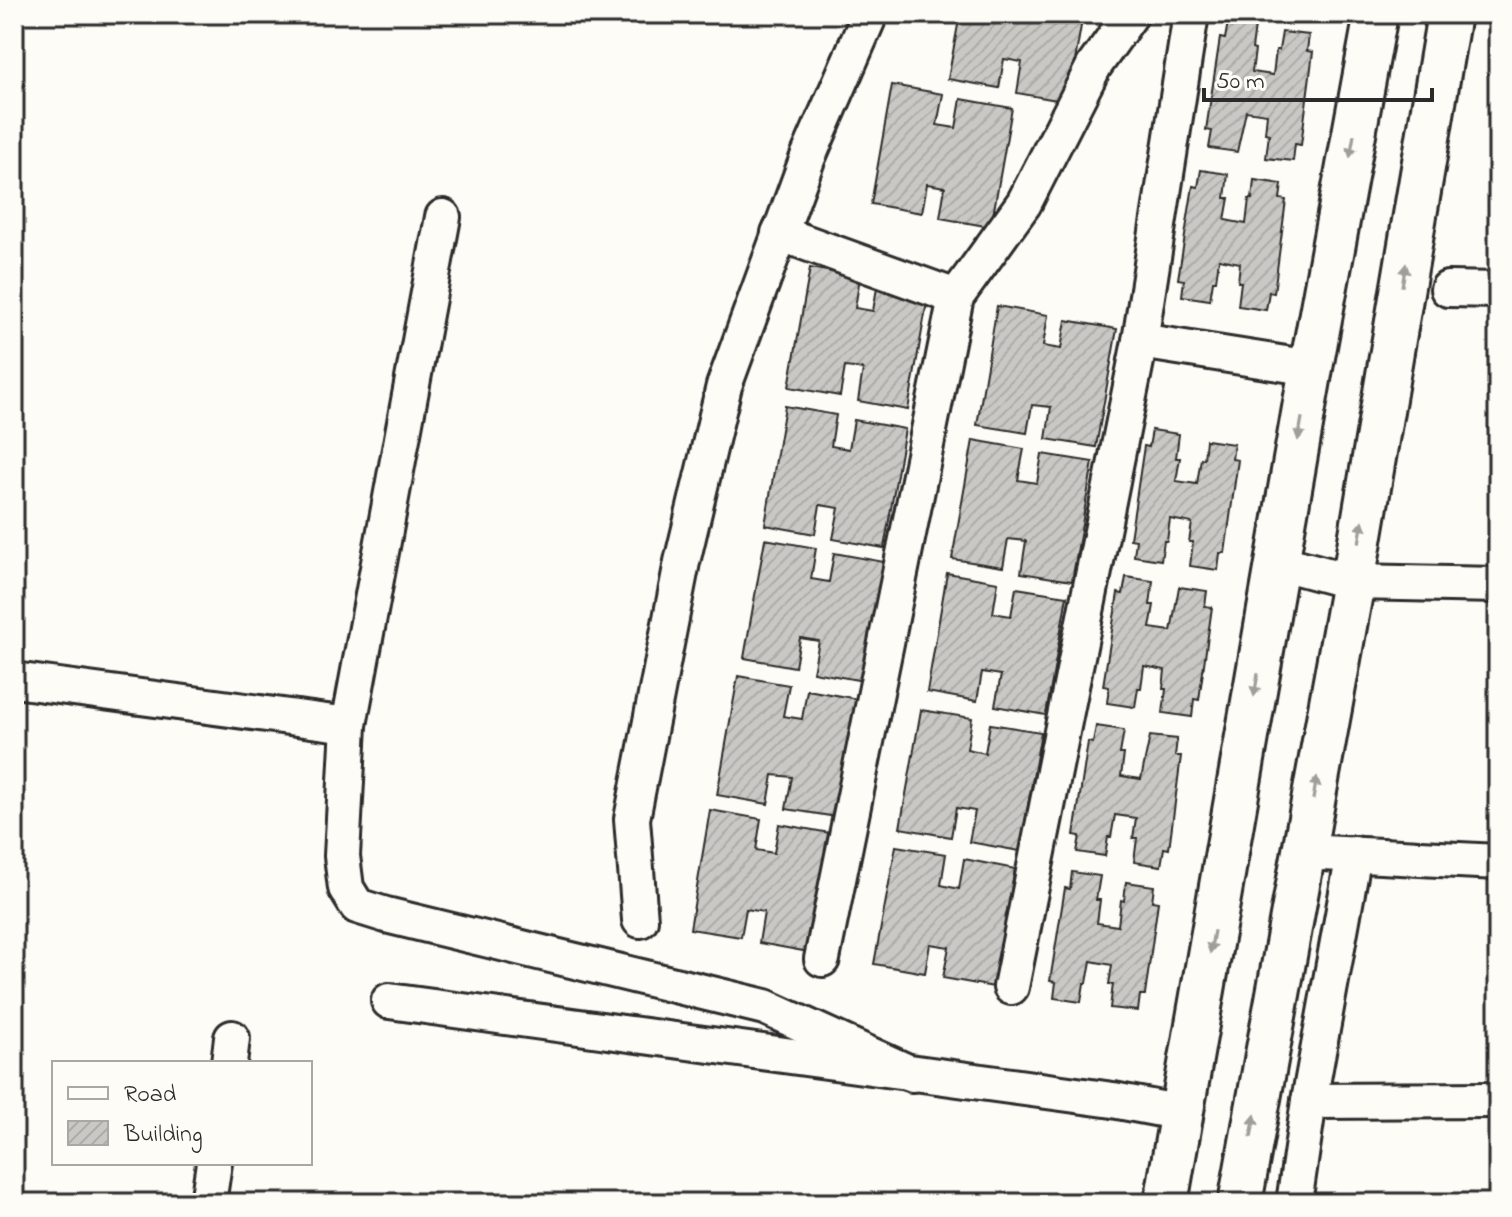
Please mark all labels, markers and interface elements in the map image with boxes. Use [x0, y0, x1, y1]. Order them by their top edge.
scale bar [1204, 52, 1432, 102]
text: 50 m [1216, 65, 1265, 100]
one-way arrow [1345, 134, 1357, 159]
one-way arrow [1399, 263, 1411, 288]
one-way arrow [1294, 417, 1306, 442]
one-way arrow [1355, 519, 1368, 544]
one-way arrow [1250, 673, 1262, 698]
one-way arrow [1309, 775, 1322, 800]
one-way arrow [1206, 929, 1218, 954]
legend [52, 1061, 312, 1165]
text: Road [124, 1078, 177, 1113]
one-way arrow [1248, 1113, 1260, 1138]
text: Building [123, 1118, 203, 1153]

